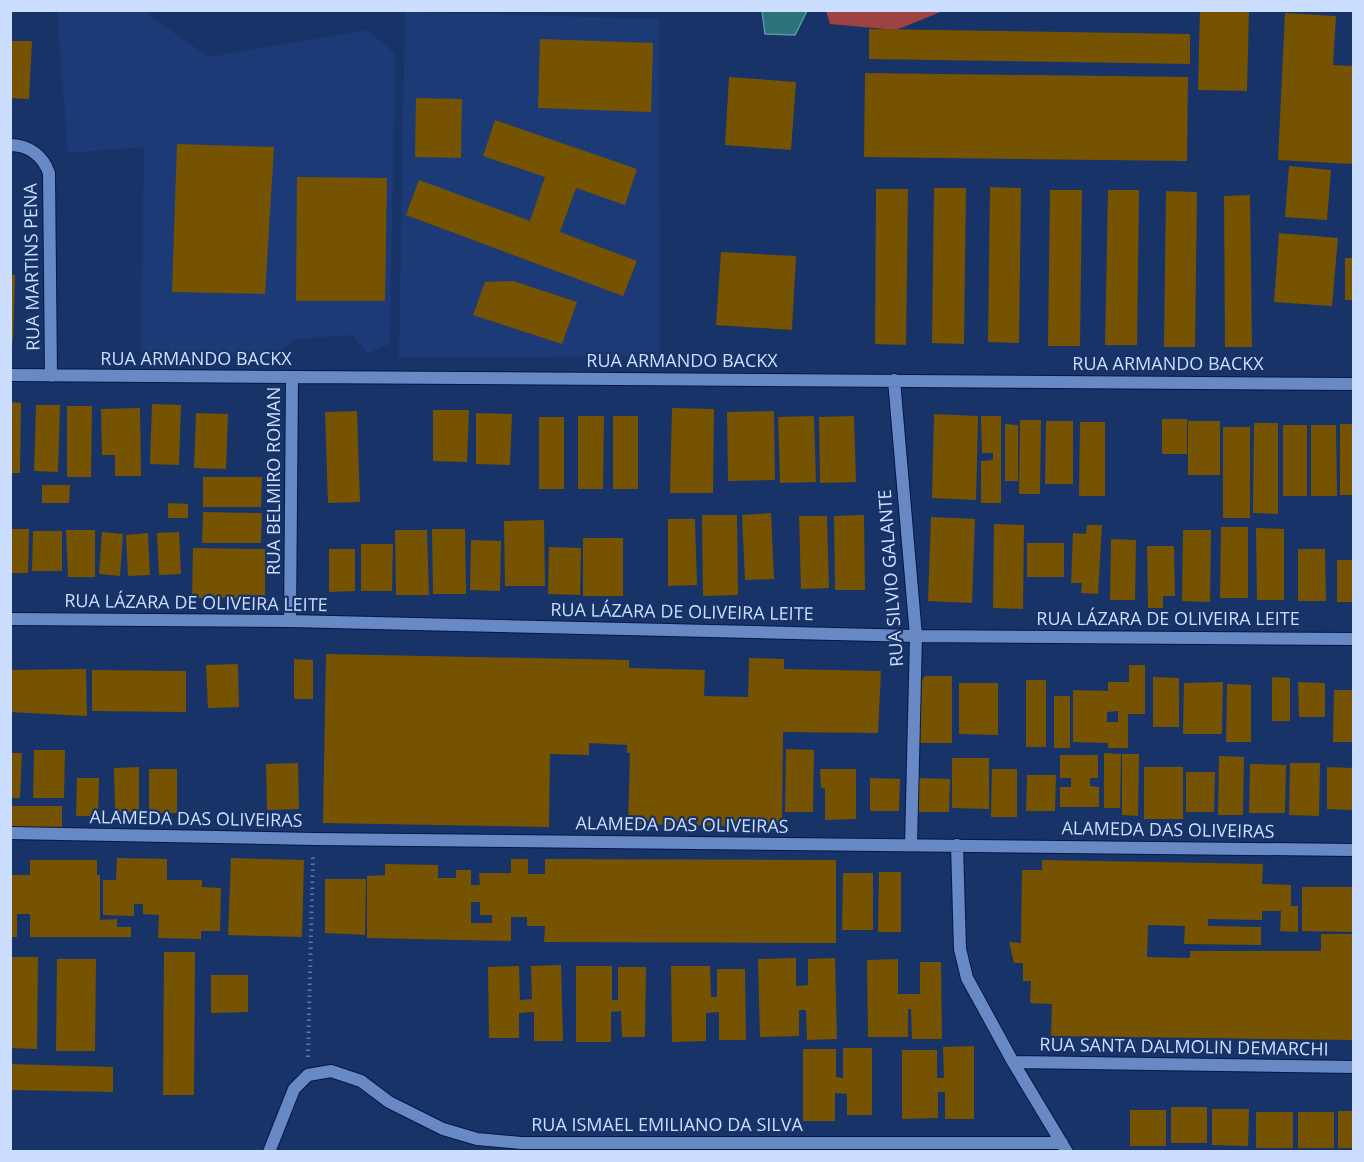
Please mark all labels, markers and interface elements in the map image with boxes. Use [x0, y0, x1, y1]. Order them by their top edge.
street label: RUA MARTINS PENA [18, 182, 44, 351]
street label: RUA ARMANDO BACKX [100, 346, 292, 370]
street label: RUA ARMANDO BACKX [586, 348, 778, 372]
street label: RUA ARMANDO BACKX [1072, 351, 1264, 375]
street label: RUA BELMIRO ROMAN [261, 387, 285, 575]
street label: RUA SILVIO GALANTE [872, 489, 908, 668]
street label: RUA LÁZARA DE OLIVEIRA LEITE [64, 588, 328, 616]
street label: RUA LÁZARA DE OLIVEIRA LEITE [550, 597, 814, 625]
street label: RUA LÁZARA DE OLIVEIRA LEITE [1036, 606, 1300, 630]
street label: ALAMEDA DAS OLIVEIRAS [89, 804, 303, 832]
street label: ALAMEDA DAS OLIVEIRAS [575, 810, 789, 838]
street label: ALAMEDA DAS OLIVEIRAS [1061, 815, 1275, 843]
street label: RUA SANTA DALMOLIN DEMARCHI [1039, 1031, 1329, 1061]
street label: RUA ISMAEL EMILIANO DA SILVA [531, 1112, 803, 1136]

